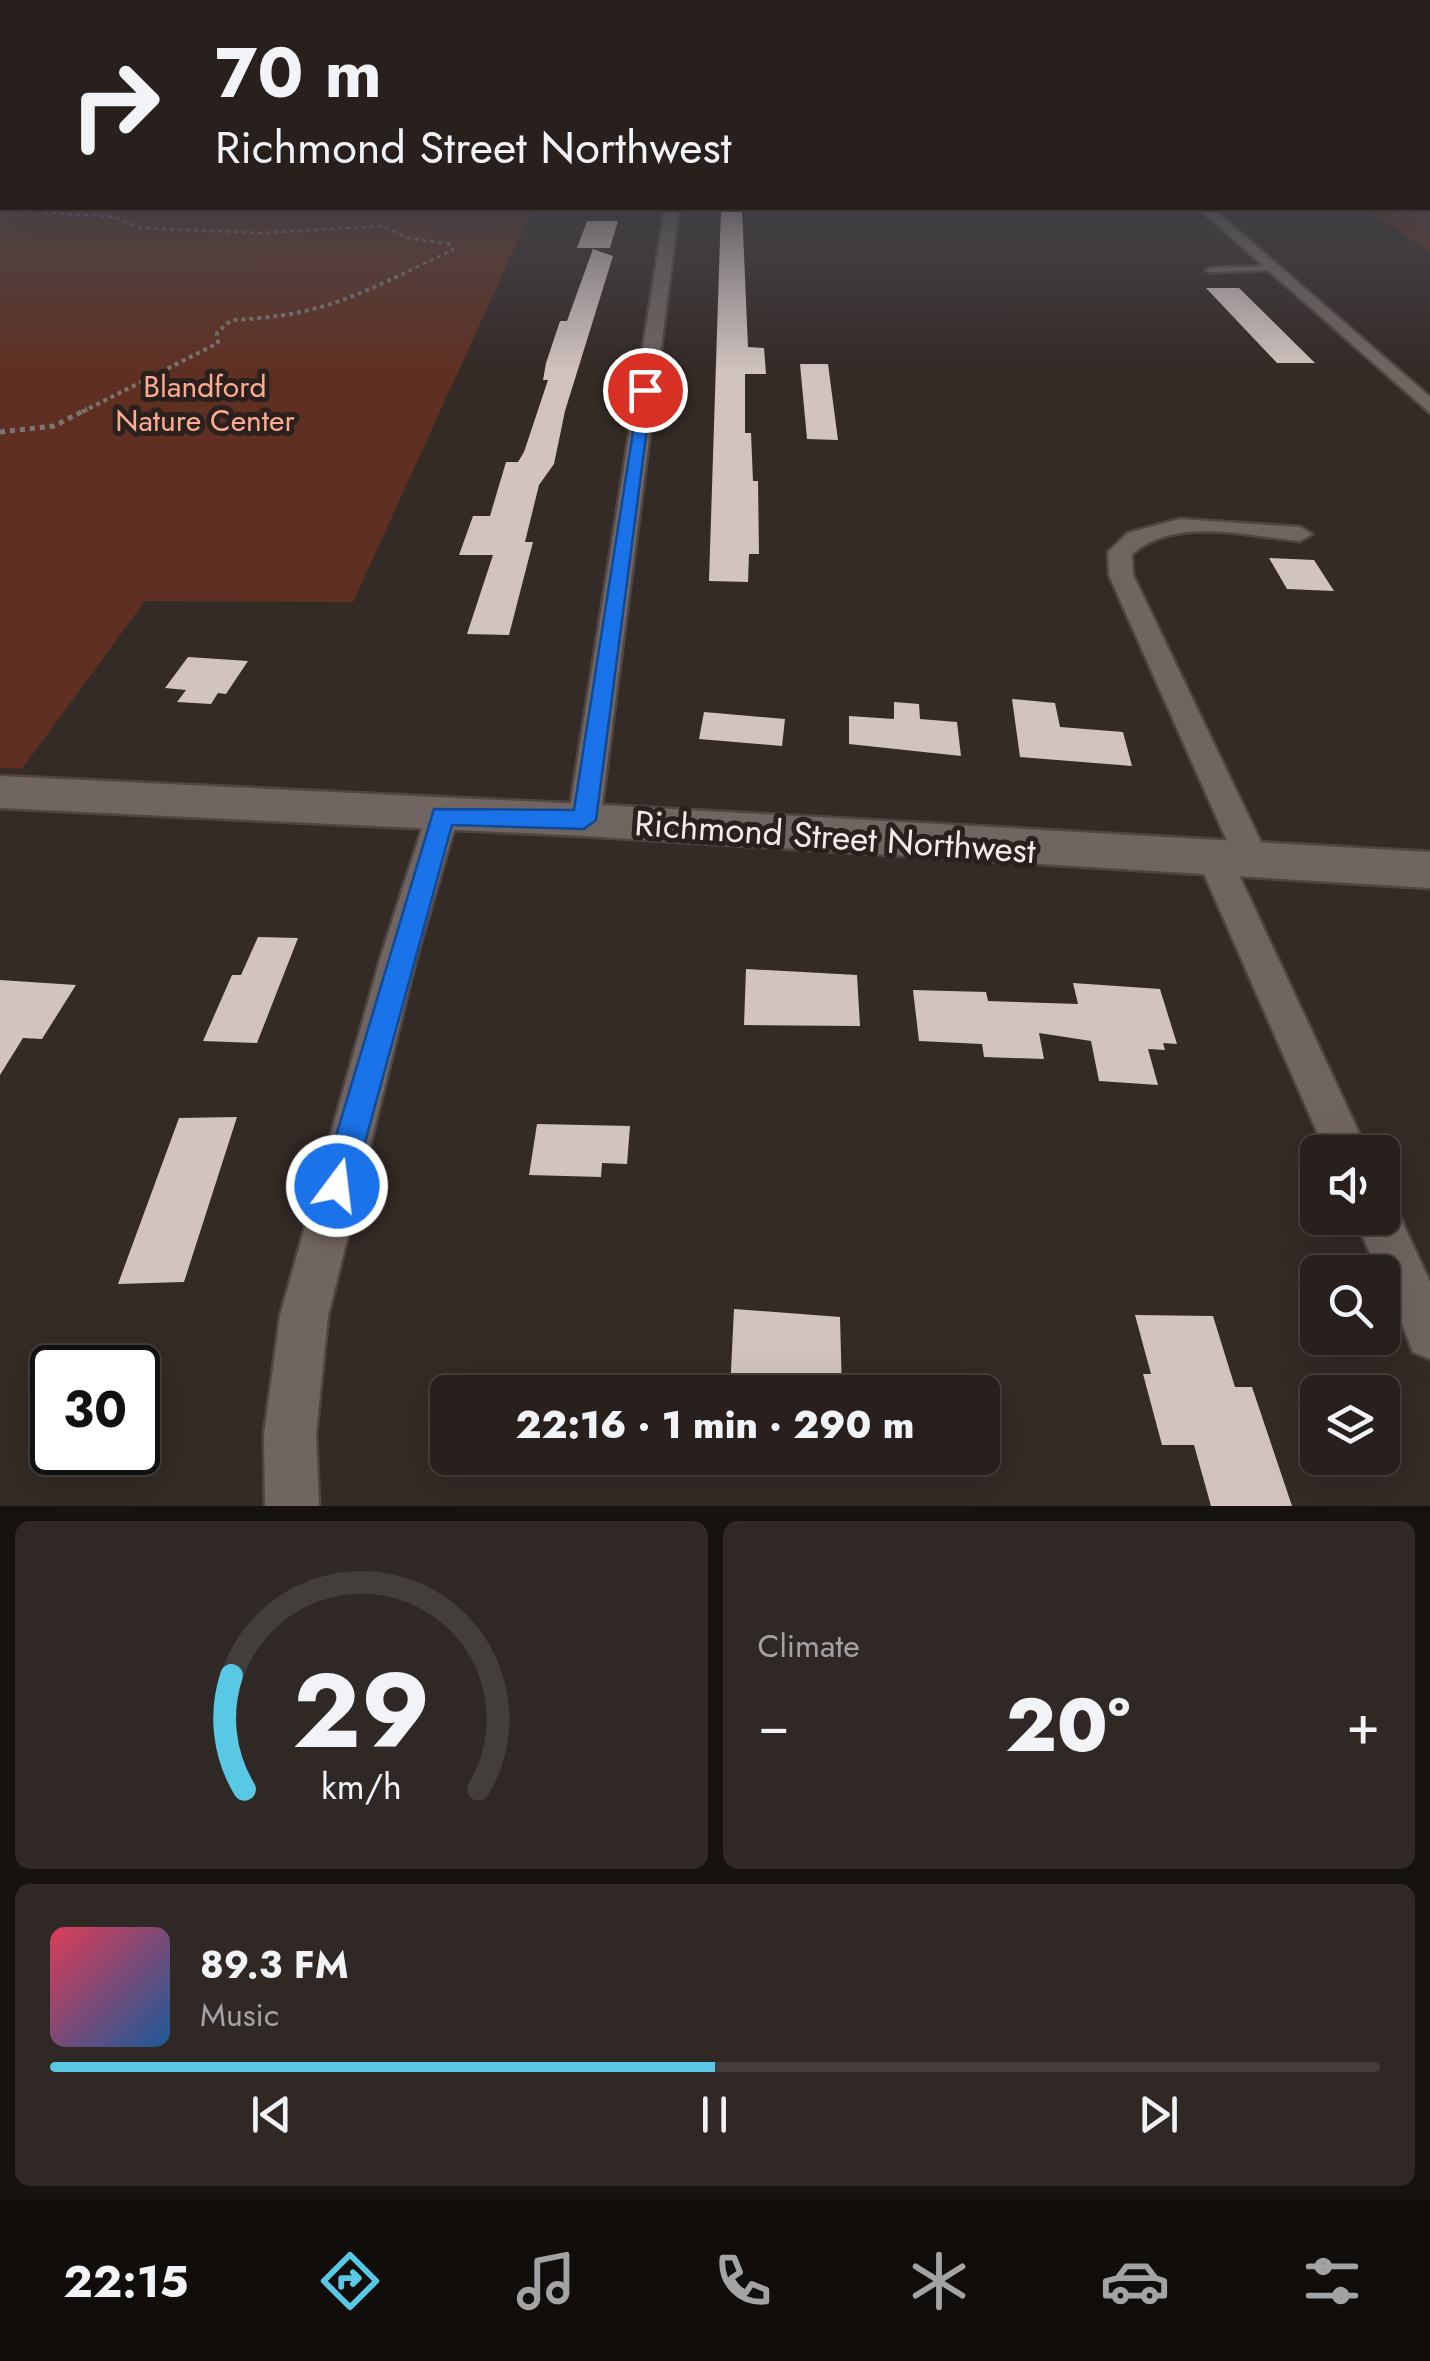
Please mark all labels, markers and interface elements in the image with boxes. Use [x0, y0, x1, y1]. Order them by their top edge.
text: 70 m [215, 22, 382, 123]
icon: right [50, 40, 180, 170]
text: Richmond Street Northwest [215, 115, 731, 180]
pin [603, 348, 688, 433]
icon: arrive [618, 363, 673, 418]
park label: Blandford Nature Center [115, 365, 296, 442]
street label: Richmond Street Northwest [633, 798, 1038, 876]
position arrow [285, 1134, 389, 1238]
map controls [1300, 1135, 1400, 1475]
button: sound [1300, 1135, 1400, 1235]
button: search [1300, 1255, 1400, 1355]
speed limit sign: 30 [30, 1345, 160, 1475]
button: layers [1300, 1375, 1400, 1475]
text: 22:16 · 1 min · 290 m [516, 1397, 914, 1452]
text: Climate [758, 1623, 860, 1669]
text: 29 [292, 1636, 430, 1786]
text: 20° [1006, 1671, 1131, 1779]
text: − [758, 1685, 790, 1765]
text: + [1346, 1685, 1380, 1765]
text: km/h [321, 1761, 402, 1812]
text: 89.3 FM [200, 1937, 349, 1992]
text: Music [200, 1992, 279, 2038]
icon: previous [244, 2087, 299, 2142]
icon: pause [687, 2087, 742, 2142]
icon: next [1131, 2087, 1186, 2142]
icon: directions [315, 2246, 385, 2316]
icon: music [511, 2246, 581, 2316]
icon: phone [708, 2246, 778, 2316]
icon: climate [904, 2246, 974, 2316]
icon: car [1100, 2246, 1170, 2316]
icon: filters [1297, 2246, 1367, 2316]
text: 22:15 [63, 2249, 189, 2314]

